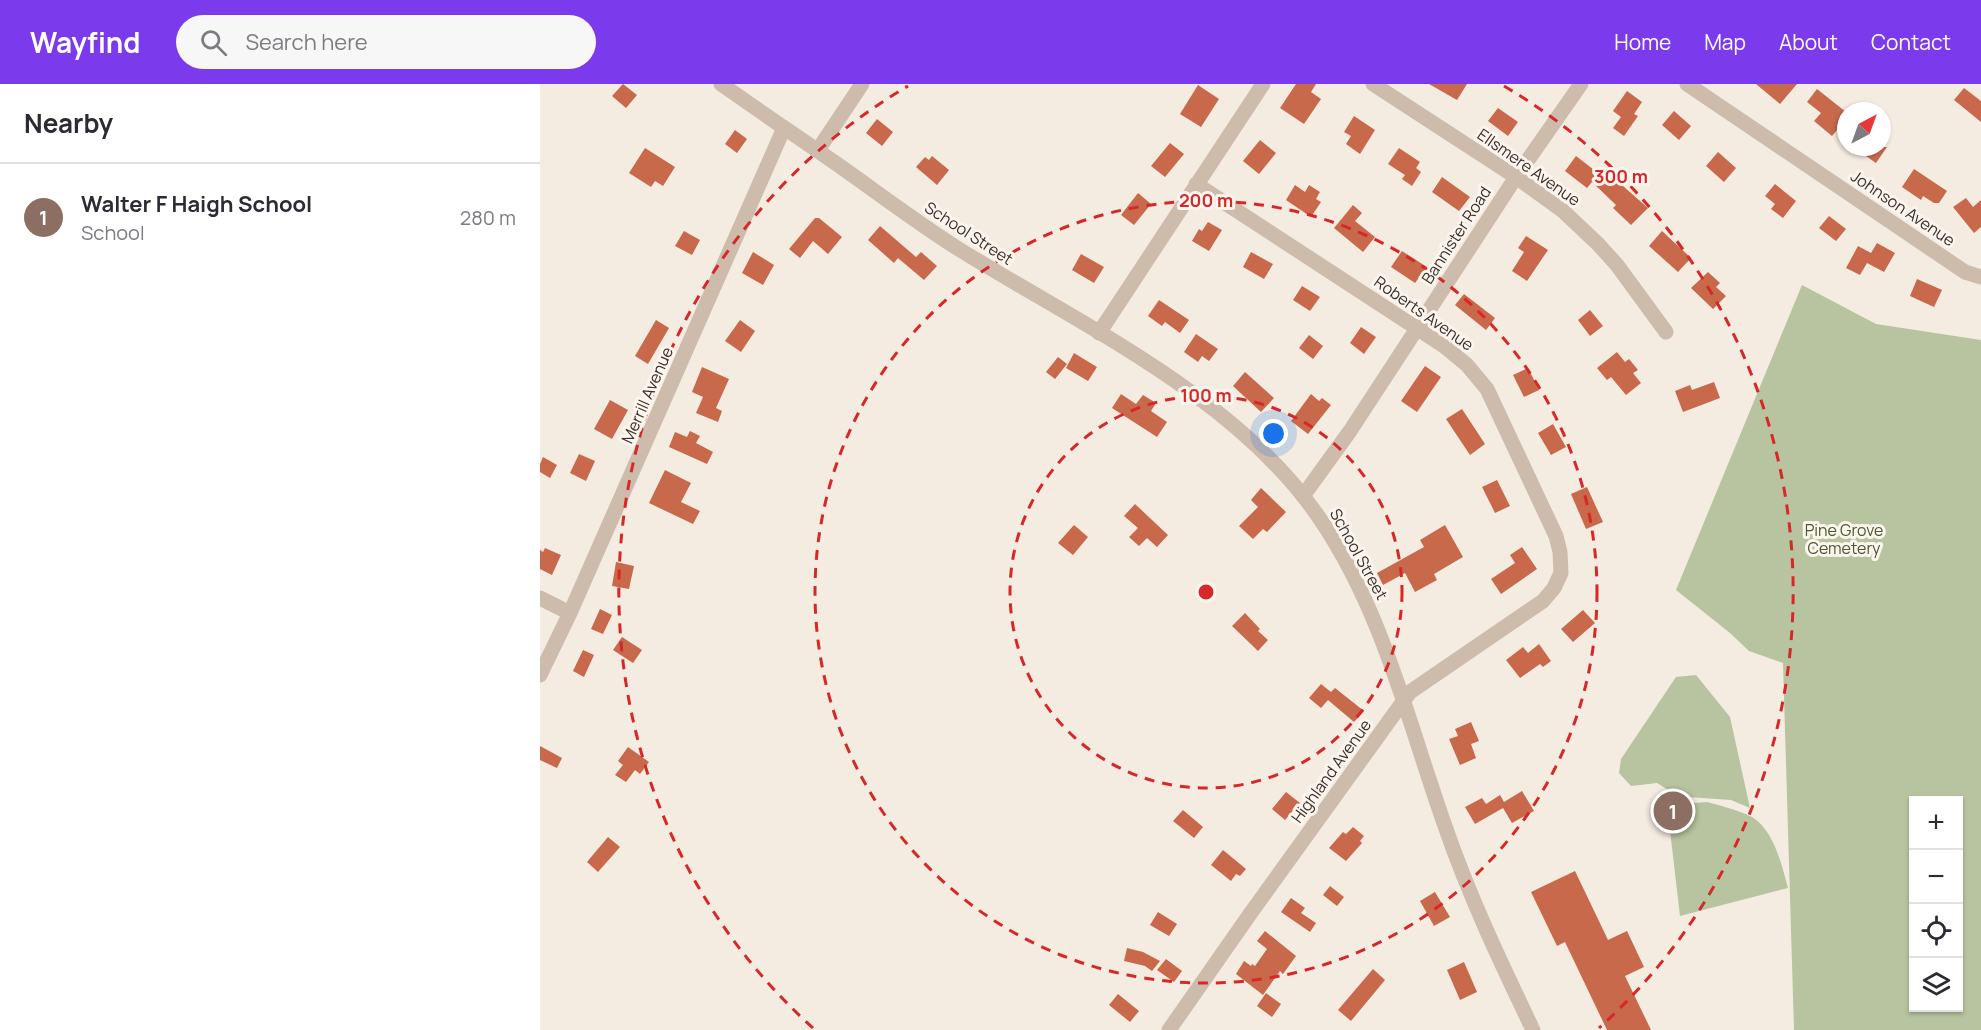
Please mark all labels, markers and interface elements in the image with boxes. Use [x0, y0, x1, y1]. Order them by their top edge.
search box [176, 15, 596, 69]
text: Wayfind [30, 23, 140, 61]
icon: search [197, 26, 230, 59]
text: Search here [245, 27, 368, 57]
text: Home [1614, 28, 1671, 56]
text: Map [1704, 28, 1746, 56]
text: About [1779, 28, 1838, 56]
text: Contact [1871, 28, 1951, 56]
north arrow [1837, 102, 1891, 156]
text: Nearby [24, 105, 113, 141]
street label: Ellsmere Avenue [1473, 123, 1585, 211]
text: 300 m [1594, 164, 1648, 188]
street label: Johnson Avenue [1847, 165, 1959, 251]
street label: Bannister Road [1416, 182, 1496, 288]
text: 200 m [1179, 188, 1233, 212]
text: Walter F Haigh School [81, 189, 312, 219]
street label: School Street [921, 196, 1017, 270]
text: 1 [39, 204, 48, 231]
text: 280 m [460, 204, 516, 231]
text: School [81, 219, 145, 246]
street label: Roberts Avenue [1370, 270, 1478, 356]
street label: Merrill Avenue [616, 343, 678, 447]
text: 100 m [1180, 383, 1232, 407]
your location [1259, 419, 1288, 448]
street label: School Street [1325, 504, 1393, 604]
park label: Pine Grove Cemetery [1805, 519, 1883, 559]
centre of rings [1196, 582, 1216, 602]
street label: Highland Avenue [1286, 715, 1376, 827]
pin: 1 [1654, 788, 1692, 834]
map controls [1909, 796, 1963, 1012]
button: + [1909, 796, 1963, 850]
button: − [1909, 850, 1963, 904]
button: locate [1909, 904, 1963, 958]
button: layers [1909, 958, 1963, 1012]

